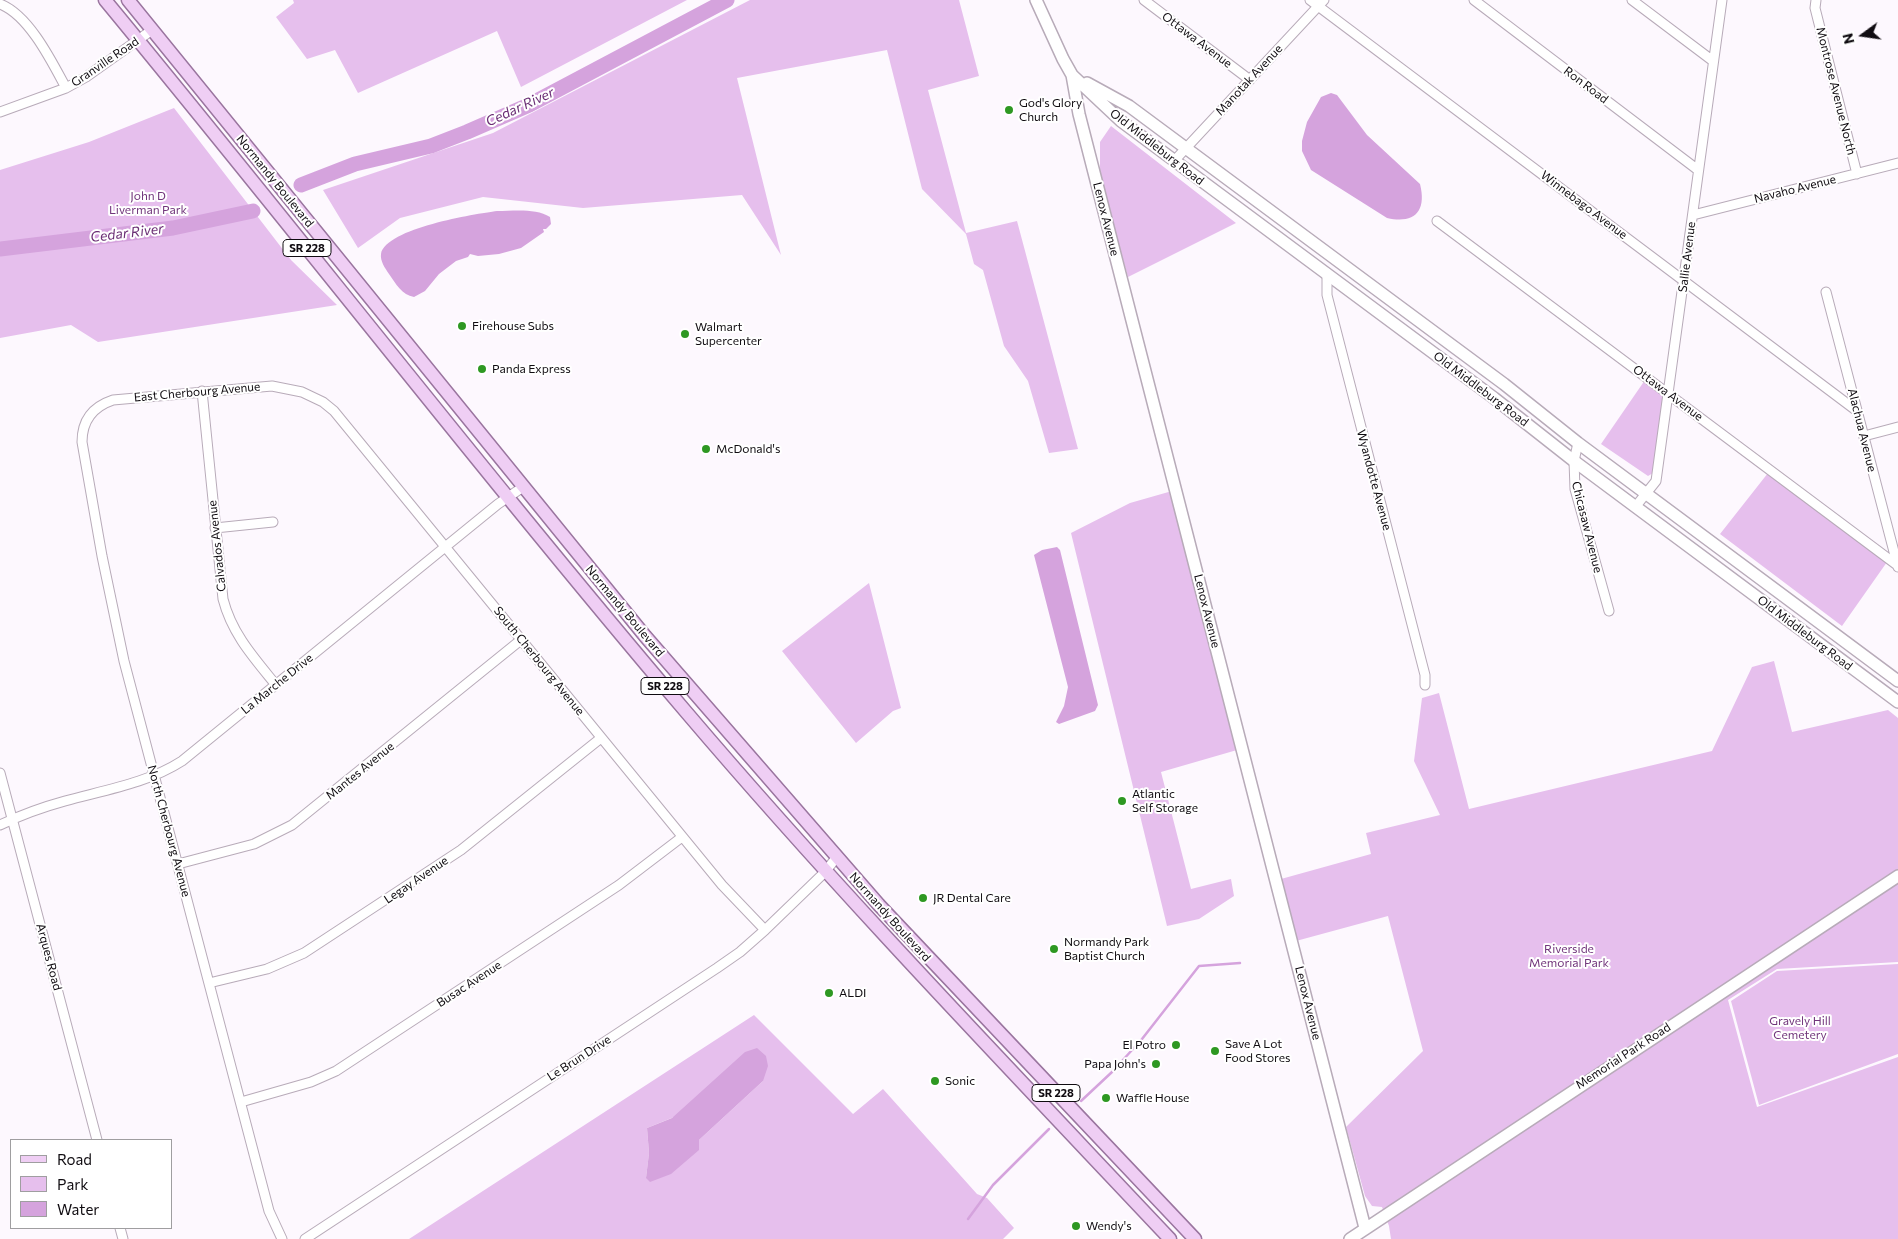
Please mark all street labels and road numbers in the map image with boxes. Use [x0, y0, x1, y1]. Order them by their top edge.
street label: Ottawa Avenue [1159, 9, 1235, 71]
street label: Montrose Avenue North [1813, 26, 1859, 156]
street label: Granville Road [68, 34, 142, 90]
street label: Manotak Avenue [1212, 42, 1286, 118]
street label: Ron Road [1561, 64, 1611, 106]
street label: Old Middleburg Road [1107, 106, 1207, 188]
street label: Normandy Boulevard [233, 132, 317, 230]
street label: Winnebago Avenue [1538, 168, 1630, 242]
street label: Navaho Avenue [1753, 172, 1837, 206]
street label: Lenox Avenue [1090, 181, 1122, 257]
street label: Sallie Avenue [1676, 221, 1698, 293]
road number: SR 228 [283, 240, 331, 256]
street label: Old Middleburg Road [1431, 349, 1531, 429]
street label: Ottawa Avenue [1630, 362, 1706, 424]
street label: East Cherbourg Avenue [133, 379, 261, 405]
street label: Alachua Avenue [1845, 387, 1879, 473]
street label: Wyandotte Avenue [1354, 428, 1394, 532]
street label: Chicasaw Avenue [1569, 480, 1605, 574]
street label: Calvados Avenue [205, 500, 229, 592]
street label: Normandy Boulevard [583, 562, 667, 660]
street label: Lenox Avenue [1191, 573, 1223, 649]
street label: Old Middleburg Road [1755, 593, 1855, 673]
street label: South Cherbourg Avenue [491, 604, 587, 718]
street label: La Marche Drive [238, 651, 316, 717]
road number: SR 228 [641, 678, 689, 694]
street label: Mantes Avenue [323, 739, 397, 803]
street label: North Cherbourg Avenue [144, 764, 194, 898]
street label: Legay Avenue [381, 853, 451, 907]
street label: Normandy Boulevard [846, 870, 934, 964]
street label: Arques Road [33, 922, 65, 992]
street label: Busac Avenue [434, 958, 504, 1010]
street label: Lenox Avenue [1292, 965, 1324, 1041]
street label: Memorial Park Road [1573, 1020, 1673, 1092]
street label: Le Brun Drive [545, 1032, 613, 1084]
road number: SR 228 [1032, 1084, 1080, 1102]

